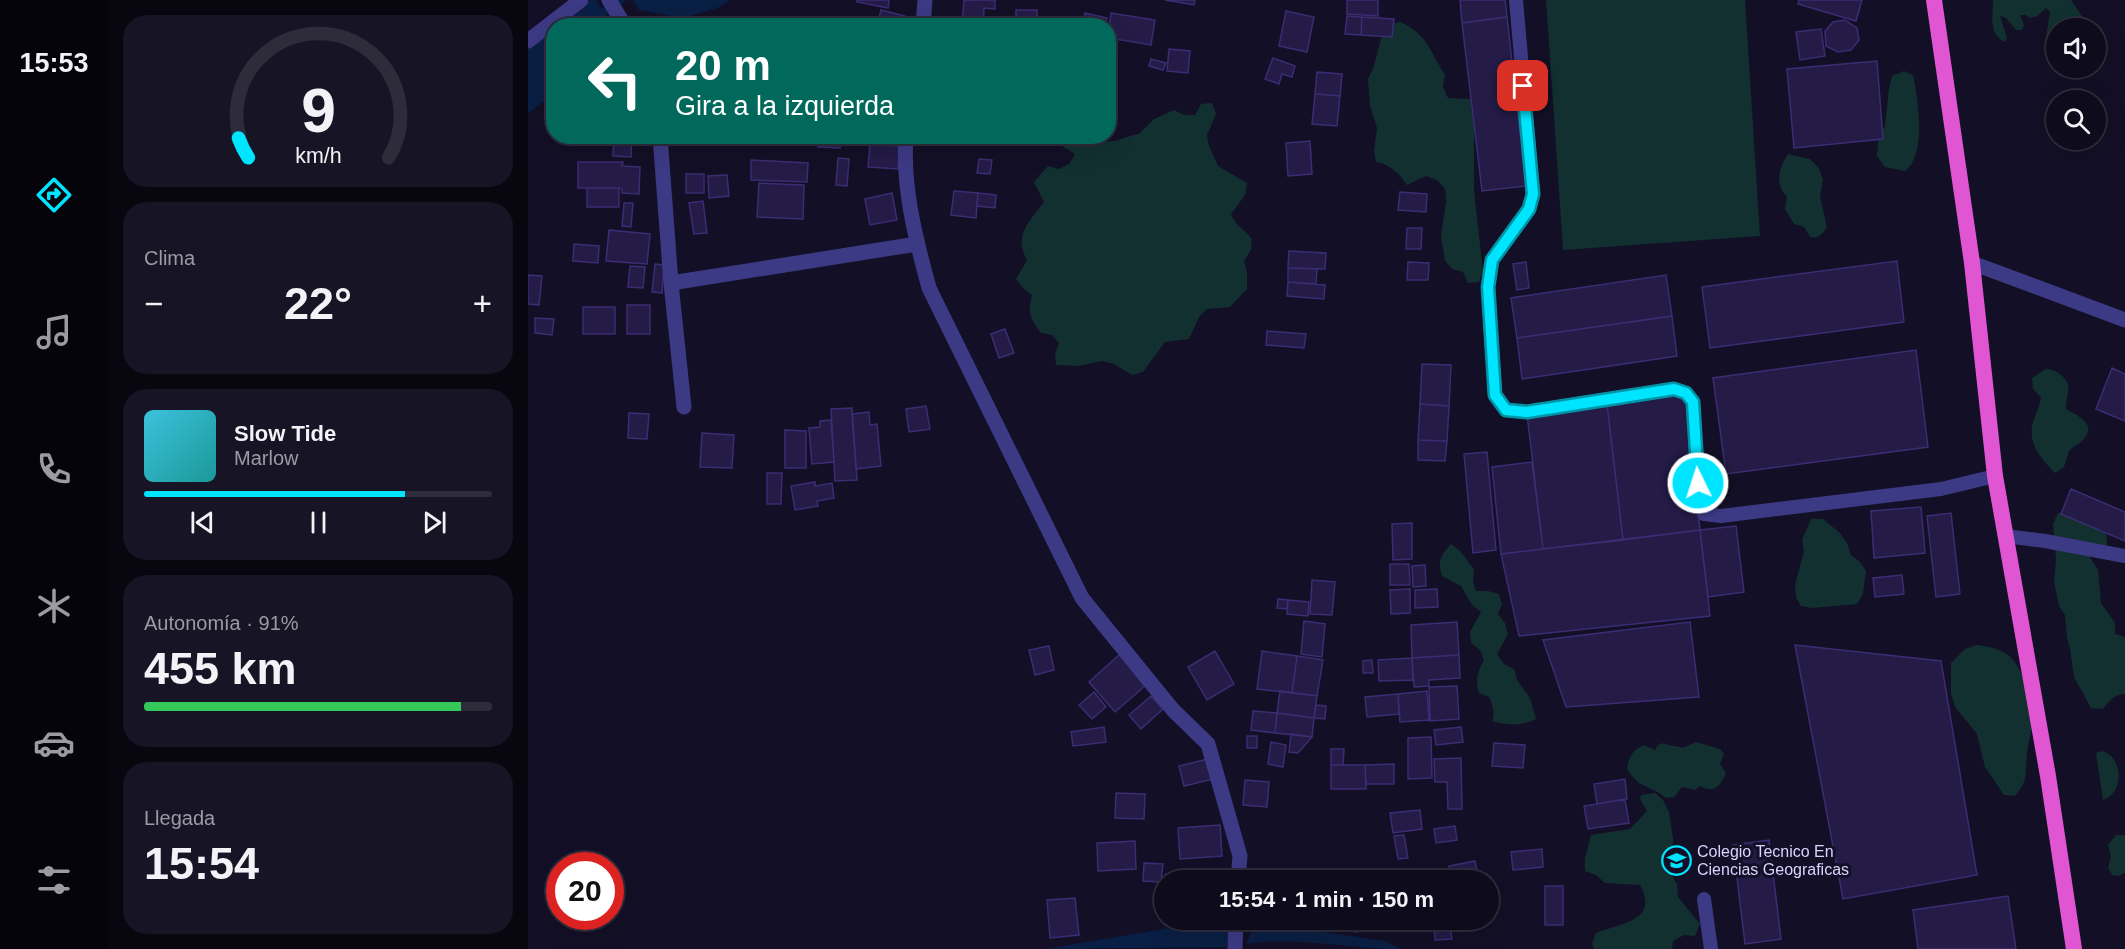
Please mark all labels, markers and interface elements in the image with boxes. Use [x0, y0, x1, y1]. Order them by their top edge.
map controls [2046, 18, 2106, 150]
button: sound [2046, 18, 2106, 78]
icon: left [576, 42, 654, 120]
text: 20 m [675, 42, 771, 89]
text: 15:53 [19, 48, 89, 78]
pin [1497, 60, 1548, 111]
icon: arrive [1506, 69, 1539, 102]
text: 9 [301, 76, 335, 145]
button: search [2046, 90, 2106, 150]
text: Gira a la izquierda [675, 91, 894, 121]
text: km/h [295, 144, 341, 168]
icon: directions [33, 174, 75, 216]
text: Clima [144, 247, 195, 269]
text: 22° [284, 278, 352, 329]
text: − [144, 285, 163, 322]
text: + [473, 285, 492, 322]
icon: music [33, 311, 75, 353]
text: Slow Tide [234, 421, 336, 446]
text: Marlow [234, 447, 298, 469]
icon: phone [33, 448, 75, 490]
position arrow [1666, 451, 1730, 515]
icon: previous [186, 506, 219, 539]
icon: pause [302, 506, 335, 539]
icon: next [418, 506, 451, 539]
icon: climate [33, 585, 75, 627]
text: Autonomía · 91% [144, 612, 299, 634]
text: 455 km [144, 643, 297, 694]
icon: car [33, 722, 75, 764]
text: Llegada [144, 807, 215, 829]
text: 15:54 [144, 838, 259, 889]
place label: Colegio Tecnico En Ciencias Geograficas [1697, 843, 1849, 878]
school or university icon: Colegio Tecnico En Ciencias Geograficas [1660, 844, 1692, 876]
speed limit sign: 20 [546, 852, 624, 930]
icon: filters [33, 859, 75, 901]
text: 15:54 · 1 min · 150 m [1219, 887, 1434, 912]

